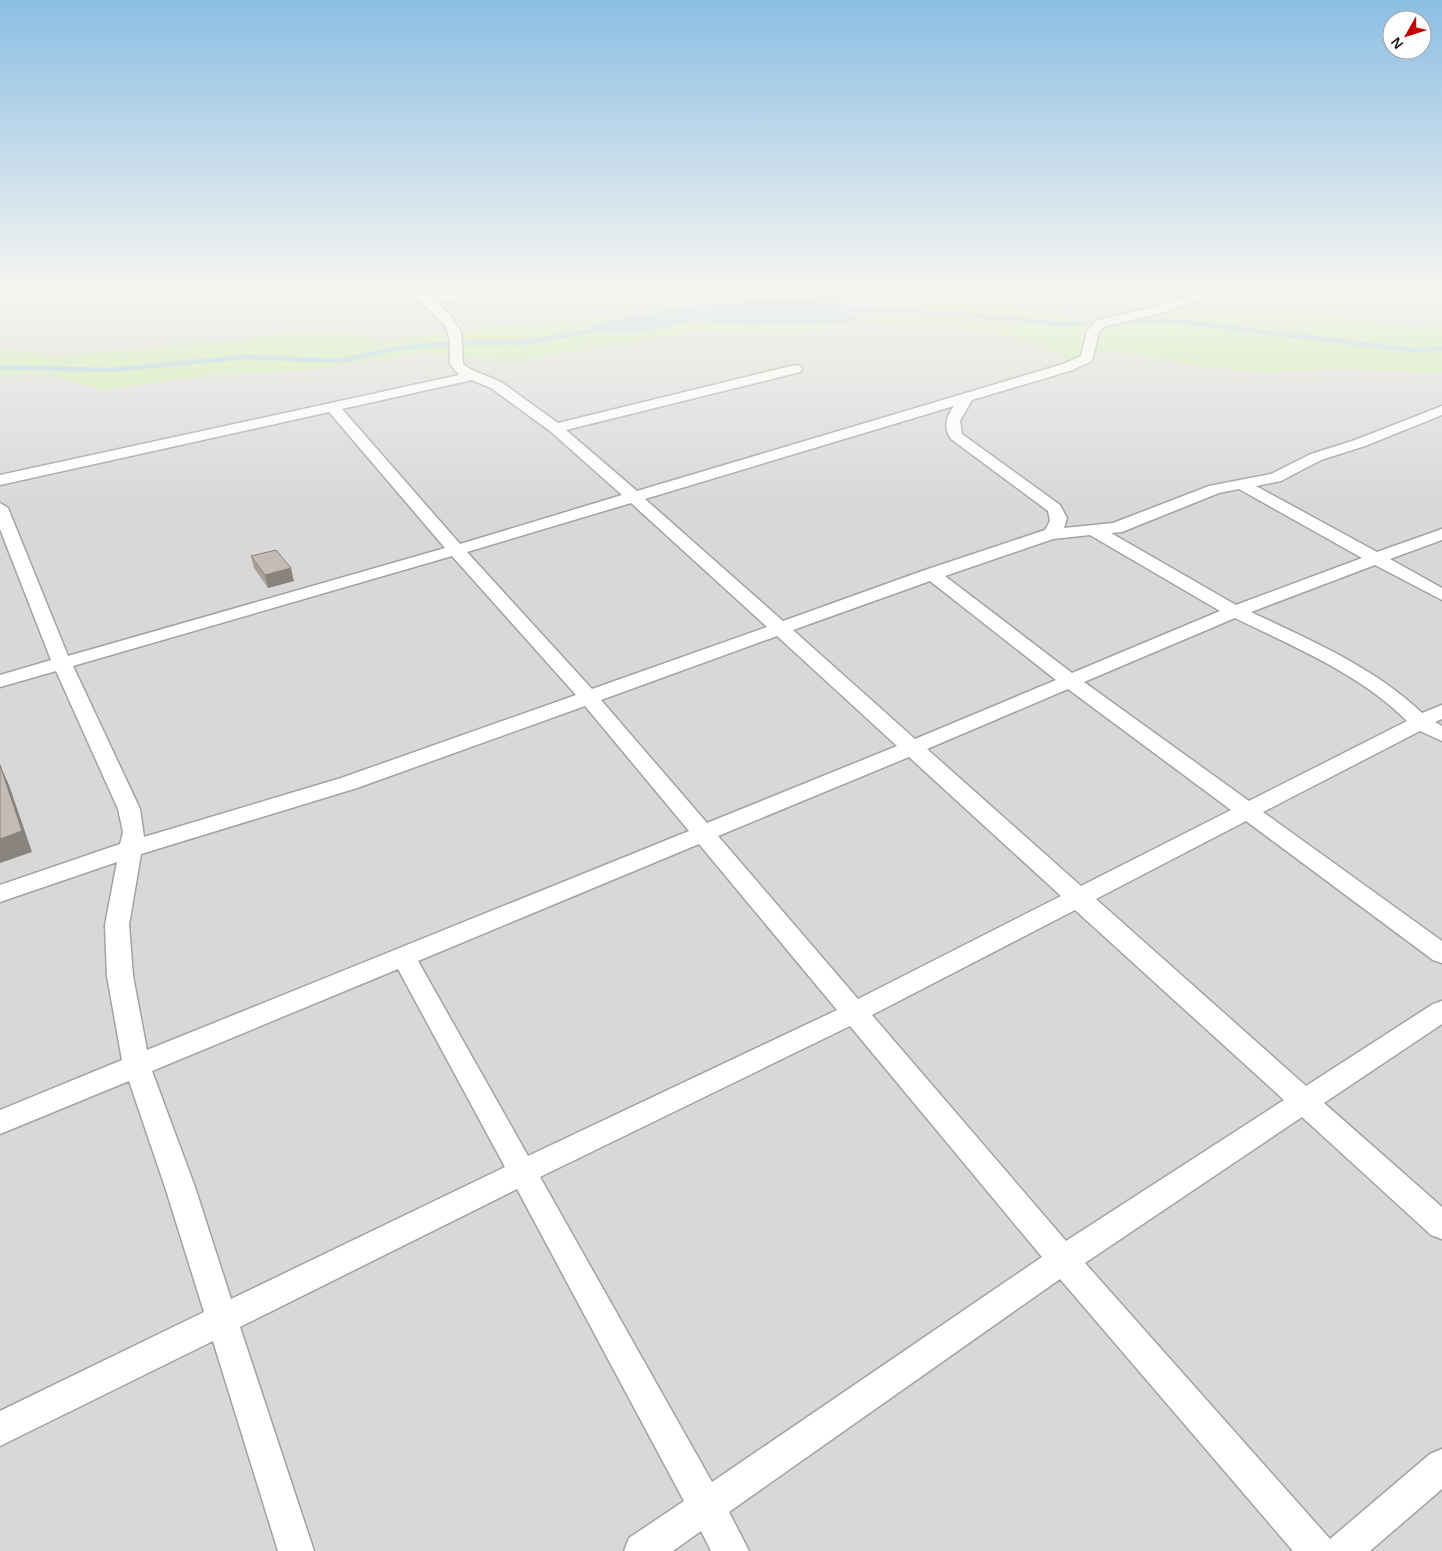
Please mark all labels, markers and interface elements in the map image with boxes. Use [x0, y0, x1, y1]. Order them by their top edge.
north arrow [1382, 10, 1432, 60]
text: N [1387, 34, 1406, 52]

